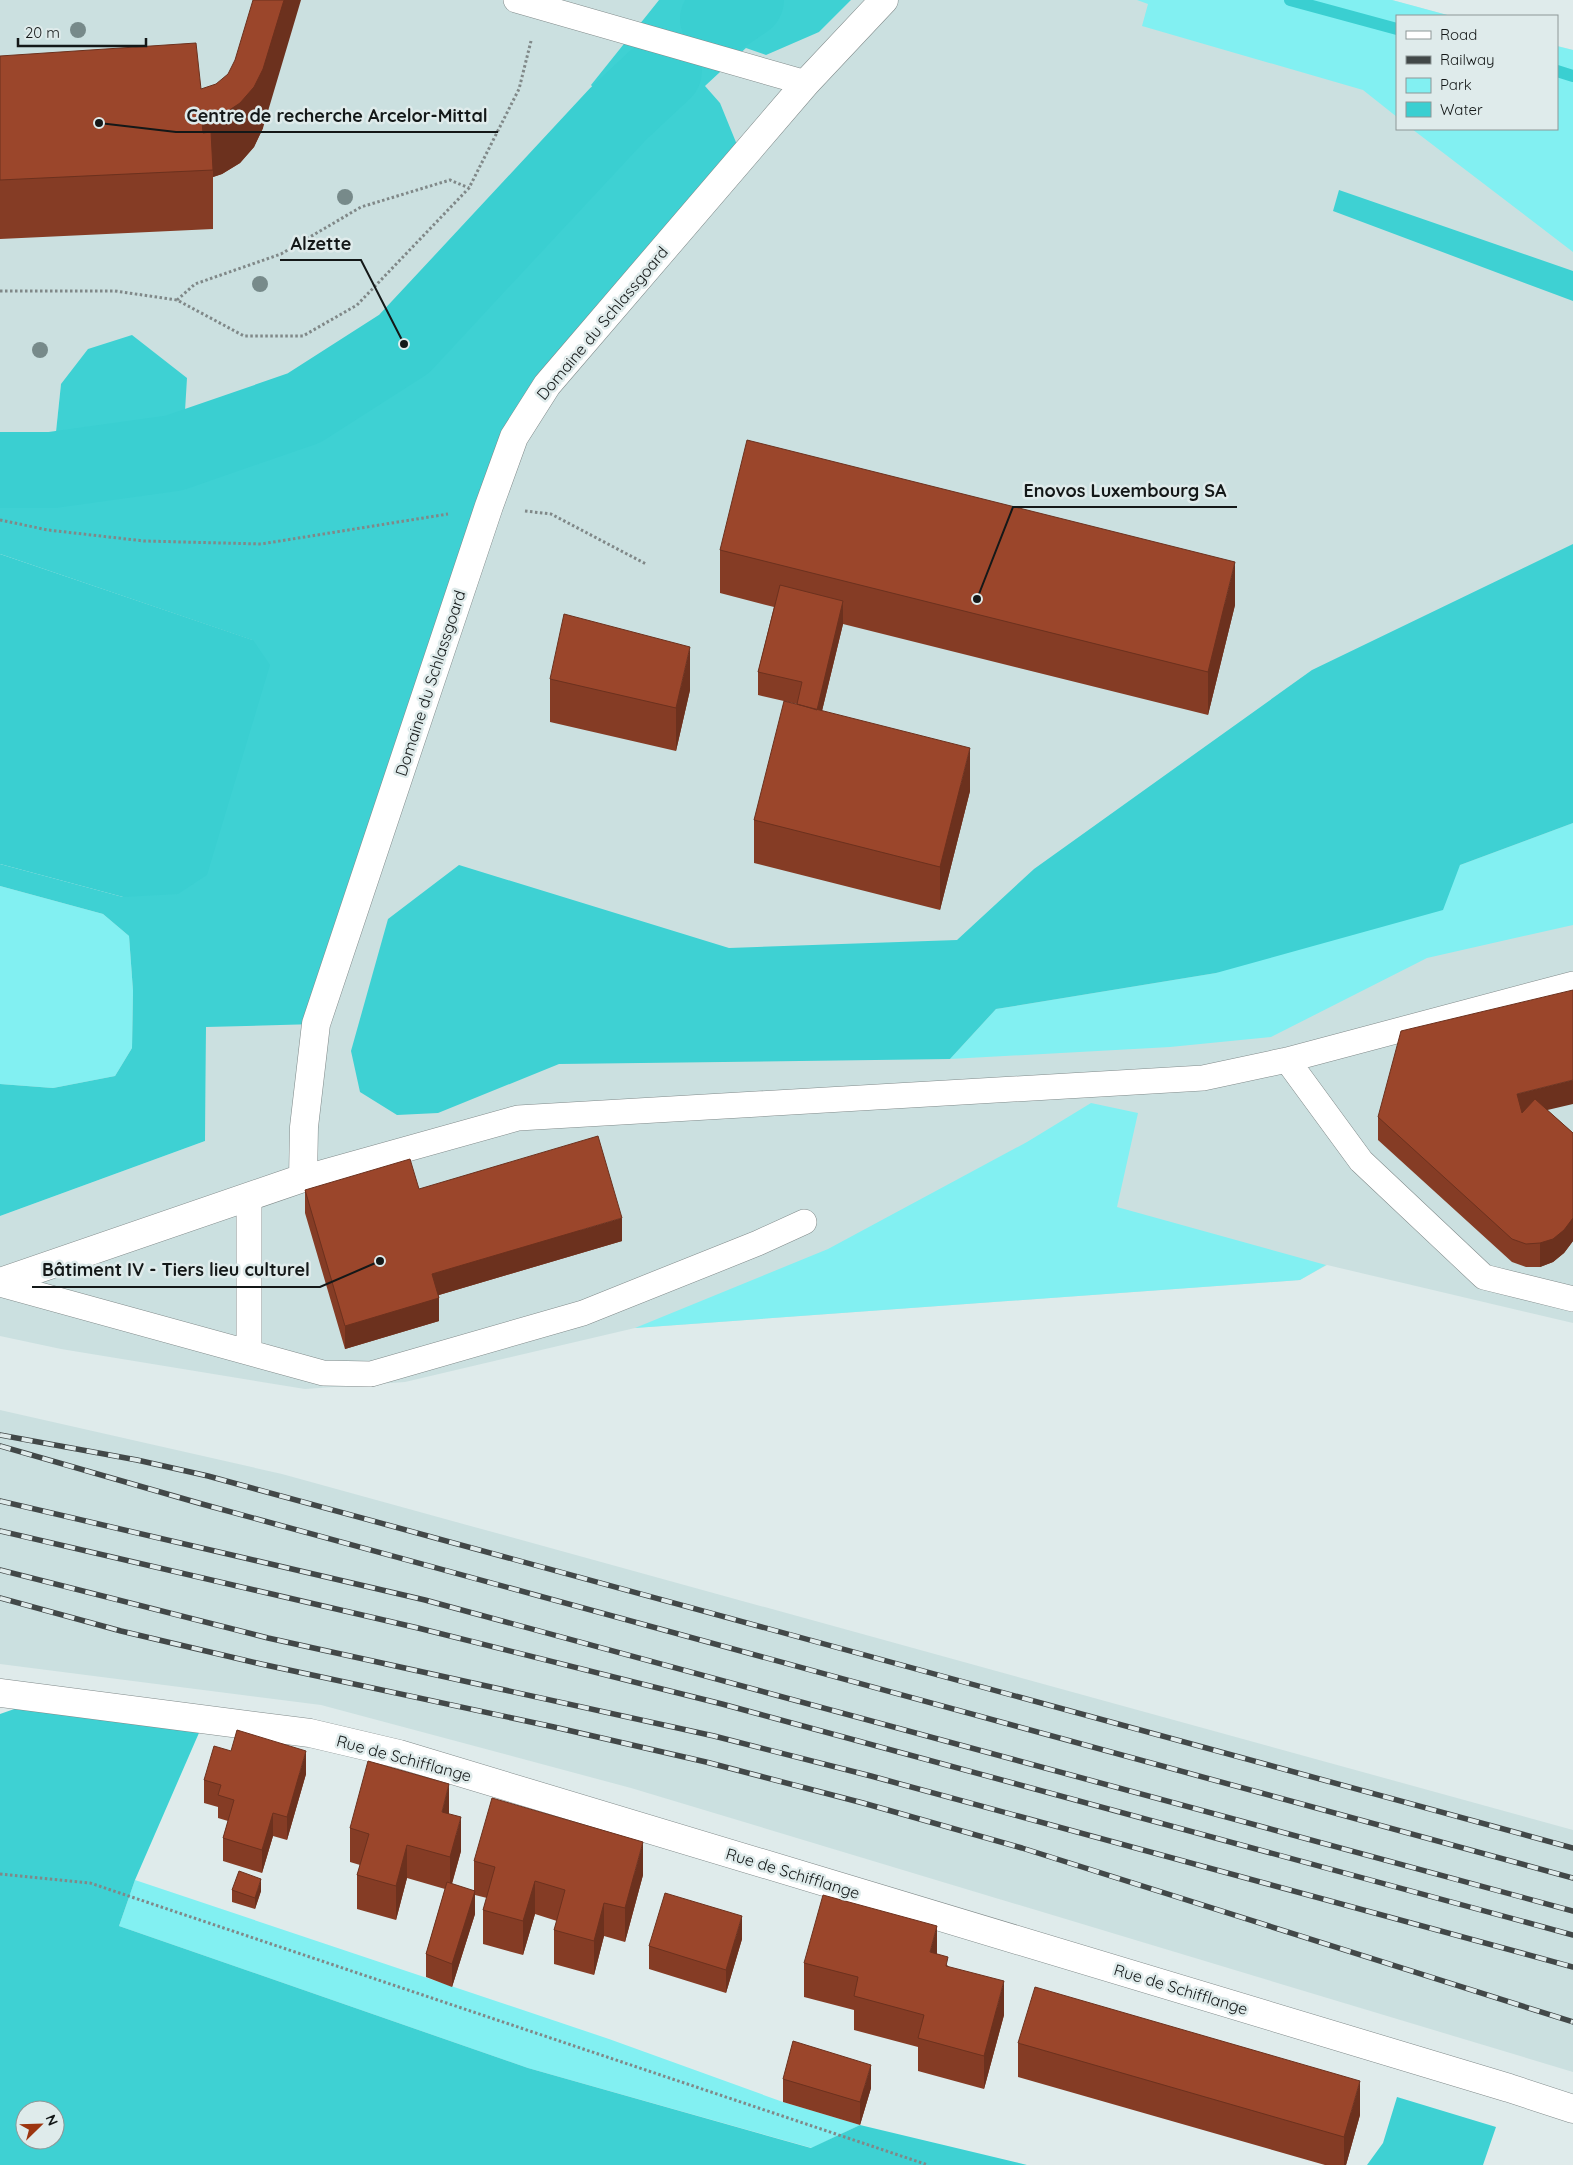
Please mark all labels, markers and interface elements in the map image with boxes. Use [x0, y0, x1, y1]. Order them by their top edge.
scale bar [18, 15, 145, 47]
legend [1396, 15, 1558, 130]
text: 20 m [25, 23, 60, 42]
text: Road [1440, 25, 1477, 44]
text: Railway [1440, 50, 1495, 69]
text: Park [1440, 75, 1472, 94]
callout: Centre de recherche Arcelor-Mittal [176, 99, 498, 132]
text: Water [1440, 100, 1483, 119]
text: Centre de recherche Arcelor-Mittal [186, 104, 488, 127]
callout: Alzette [280, 227, 361, 260]
text: Alzette [291, 232, 351, 255]
street label: Domaine du Schlassgoard [532, 242, 672, 404]
callout: Enovos Luxembourg SA [1013, 474, 1237, 507]
text: Enovos Luxembourg SA [1023, 479, 1227, 502]
street label: Domaine du Schlassgoard [390, 587, 470, 779]
callout: Bâtiment IV - Tiers lieu culturel [32, 1254, 320, 1287]
text: Bâtiment IV - Tiers lieu culturel [42, 1258, 310, 1281]
street label: Rue de Schifflange [334, 1730, 474, 1786]
street label: Rue de Schifflange [724, 1843, 862, 1903]
street label: Rue de Schifflange [1112, 1959, 1250, 2019]
north arrow [15, 2100, 65, 2150]
text: N [42, 2112, 62, 2128]

